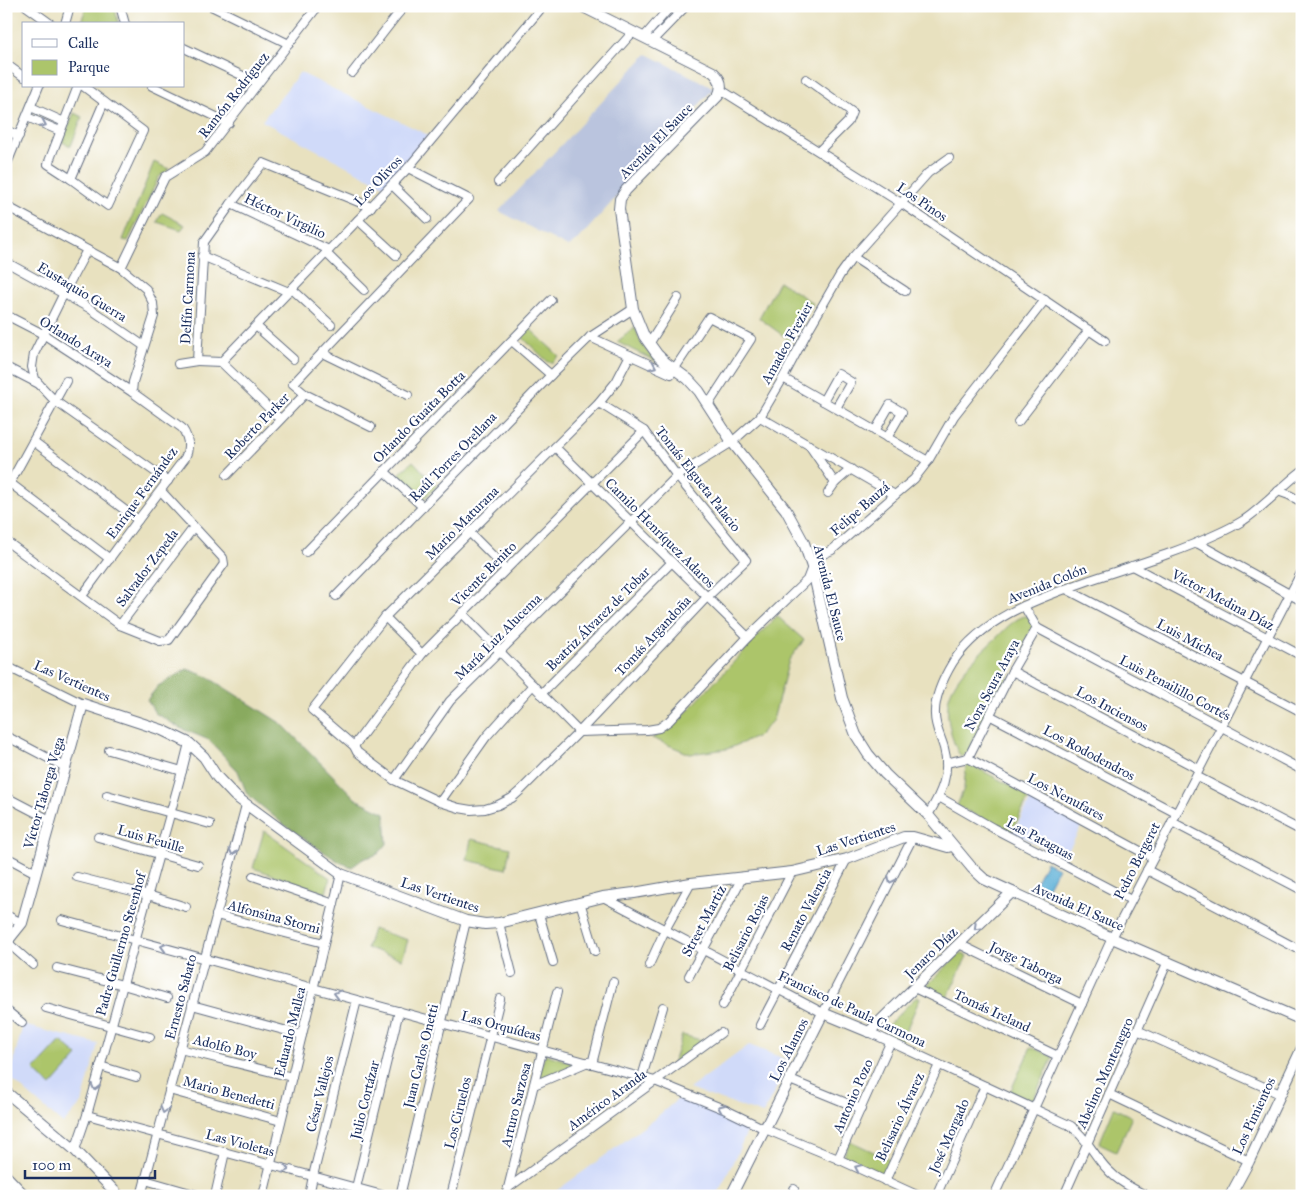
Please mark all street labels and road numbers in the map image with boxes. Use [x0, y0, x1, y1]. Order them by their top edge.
street label: Ramón Rodríguez [195, 48, 273, 141]
street label: Avenida El Sauce [615, 100, 696, 183]
street label: Los Olivos [350, 152, 406, 210]
street label: Los Pinos [893, 179, 951, 225]
street label: Héctor Virgilio [242, 190, 328, 242]
street label: Delfín Carmona [177, 251, 199, 345]
street label: Eustaquio Guerra [34, 259, 130, 326]
street label: Amadeo Frezier [757, 298, 817, 388]
street label: Orlando Araya [36, 313, 116, 371]
street label: Orlando Guaita Botta [369, 367, 469, 467]
street label: Roberto Parker [221, 389, 294, 463]
street label: Raúl Torres Orellana [406, 408, 500, 506]
street label: Tomás Elgueta Palacio [652, 423, 744, 535]
street label: Enrique Fernández [103, 443, 182, 543]
street label: Camilo Henríquez Adaros [601, 474, 719, 592]
street label: Felipe Bauzá [827, 479, 893, 539]
street label: Mario Maturana [422, 483, 502, 563]
street label: Salvador Zepeda [112, 526, 182, 610]
street label: Vicente Benito [447, 538, 520, 611]
street label: Avenida El Sauce [810, 542, 850, 643]
street label: Avenida Colón [1004, 560, 1089, 608]
street label: Beatriz Álvarez de Tobar [541, 562, 654, 675]
street label: Víctor Medina Díaz [1168, 565, 1278, 635]
street label: María Luz Alucema [451, 590, 545, 684]
street label: Tomás Argandoña [611, 592, 695, 680]
street label: Luis Michea [1154, 615, 1226, 665]
street label: Nora Seura Araya [961, 636, 1023, 734]
street label: Luis Penailillo Cortés [1116, 651, 1234, 725]
street label: Las Vertientes [31, 657, 113, 705]
street label: Los Inciensos [1073, 683, 1151, 735]
street label: Los Rododendros [1040, 722, 1138, 784]
street label: Víctor Taborga Vega [20, 735, 68, 852]
street label: Los Nenufares [1025, 770, 1107, 824]
street label: Las Pataguas [1003, 814, 1077, 864]
street label: Las Vertientes [814, 818, 898, 860]
street label: Pedro Bergeret [1110, 819, 1164, 903]
street label: Luis Feuille [115, 821, 187, 857]
street label: Renato Valencia [777, 865, 835, 954]
street label: Padre Guillermo Steenhof [92, 868, 150, 1018]
street label: Las Vertientes [398, 874, 482, 916]
street label: Avenida El Sauce [1029, 879, 1127, 935]
street label: Street Martiz [678, 882, 730, 960]
street label: Belisario Rojas [719, 892, 773, 974]
street label: Alfonsina Storni [225, 896, 322, 938]
street label: Jenaro Díaz [899, 923, 962, 985]
street label: Jorge Taborga [984, 937, 1065, 989]
street label: Ernesto Sabato [161, 952, 201, 1042]
street label: Francisco de Paula Carmona [775, 967, 929, 1051]
street label: Eduardo Mallea [271, 985, 309, 1079]
street label: Tomás Ireland [951, 986, 1033, 1036]
street label: Juan Carlos Onetti [399, 1002, 443, 1112]
street label: Las Orquídeas [459, 1007, 543, 1046]
street label: Los Álamos [764, 1015, 812, 1084]
street label: Abelino Montenegro [1073, 1015, 1137, 1132]
street label: Adolfo Boy [190, 1031, 259, 1063]
street label: César Vallejos [302, 1054, 338, 1134]
street label: Antonio Pozo [829, 1056, 877, 1136]
street label: Julio Cortázar [346, 1058, 384, 1144]
street label: Arturo Sarzosa [497, 1061, 535, 1150]
street label: Américo Aranda [563, 1066, 650, 1135]
street label: Belisario Álvarez [870, 1069, 928, 1164]
street label: Mario Benedetti [181, 1073, 277, 1113]
street label: Los Ciruelos [441, 1075, 475, 1151]
street label: Los Pimientos [1229, 1075, 1279, 1157]
street label: José Morgado [924, 1096, 974, 1178]
street label: Las Violetas [204, 1126, 276, 1160]

